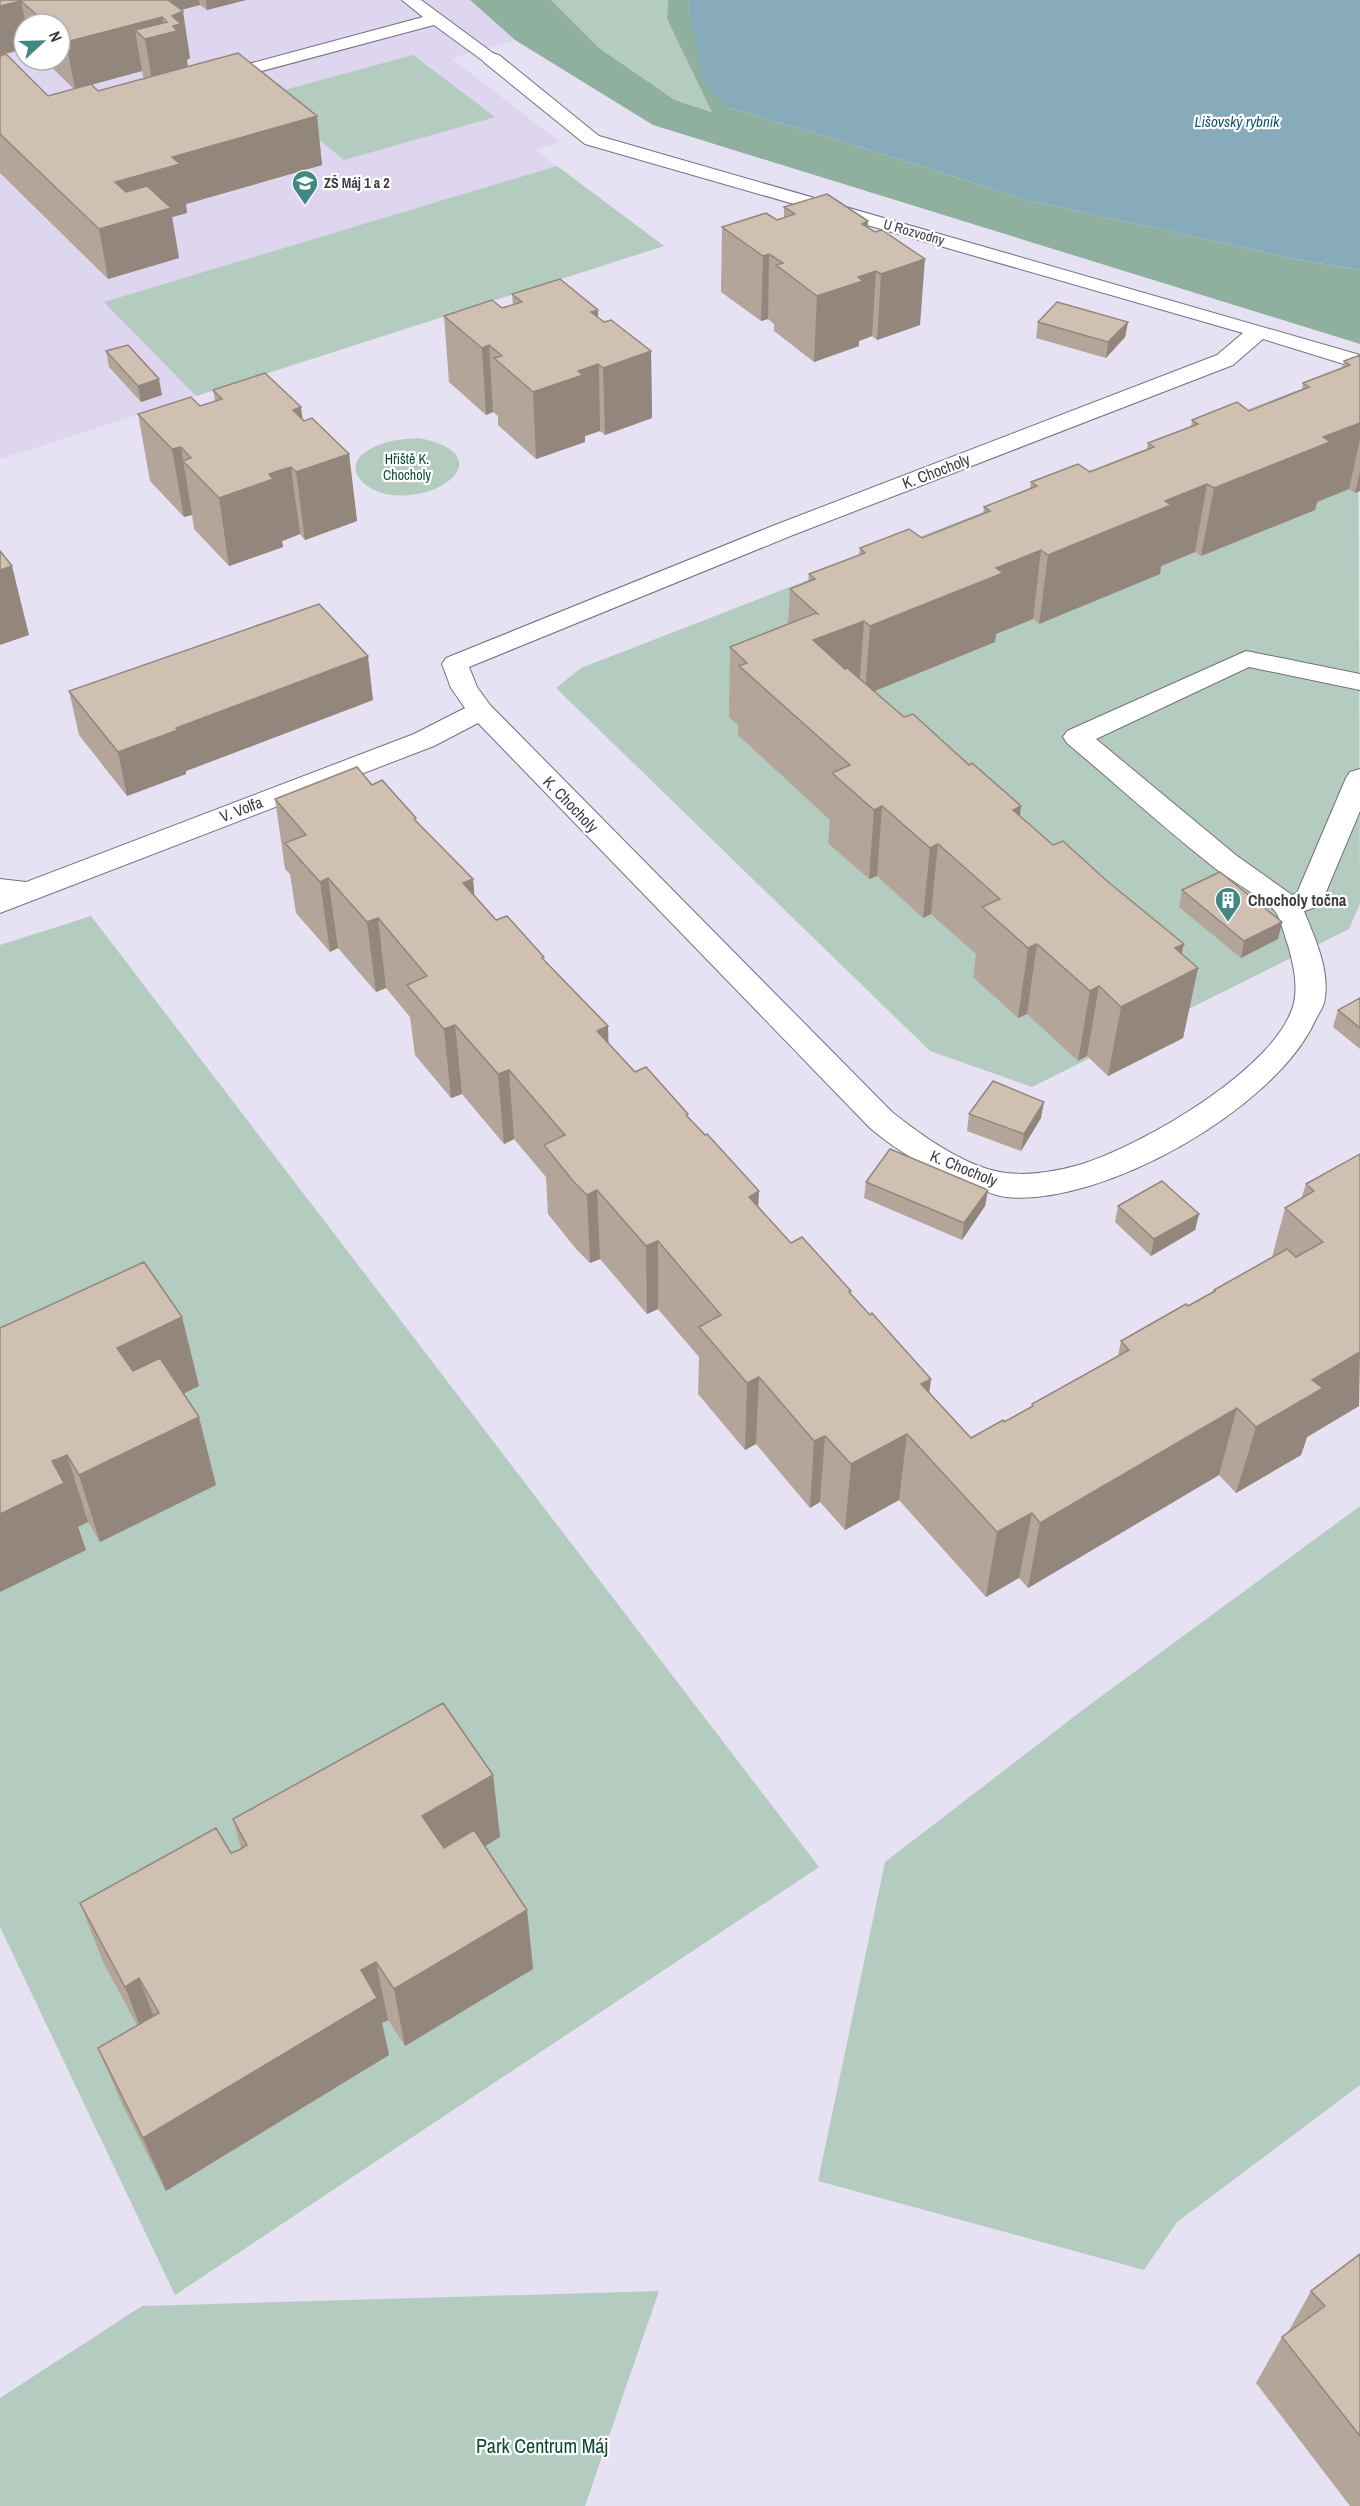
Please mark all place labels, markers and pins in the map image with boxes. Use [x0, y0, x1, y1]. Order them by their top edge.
school or university icon: ZŠ Máj 1 a 2 [290, 168, 320, 206]
place label: ZŠ Máj 1 a 2 [324, 174, 390, 192]
building icon: Chocholy točna [1213, 885, 1243, 923]
place label: Chocholy točna [1248, 889, 1347, 911]

